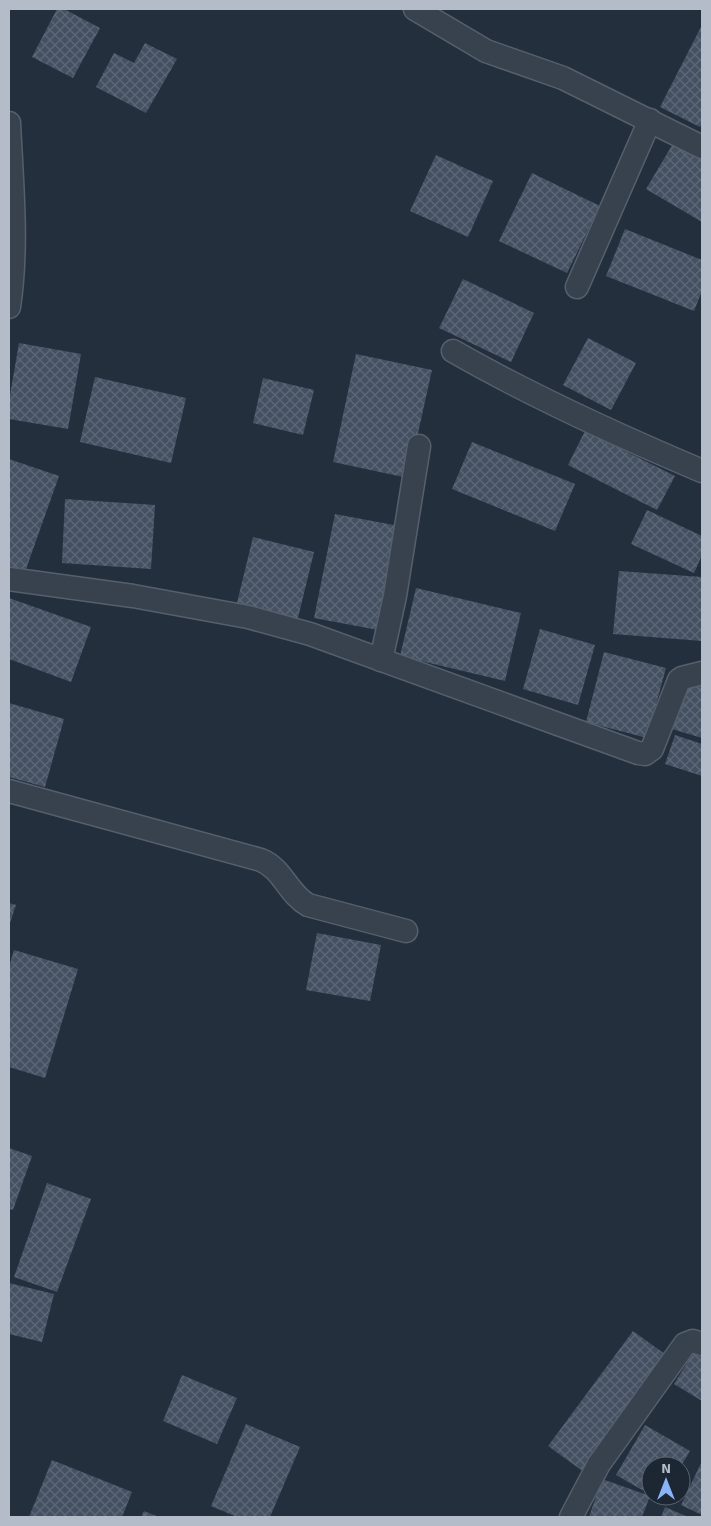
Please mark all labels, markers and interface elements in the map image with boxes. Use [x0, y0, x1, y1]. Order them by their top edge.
north arrow [641, 1456, 691, 1506]
text: N [661, 1460, 671, 1477]

